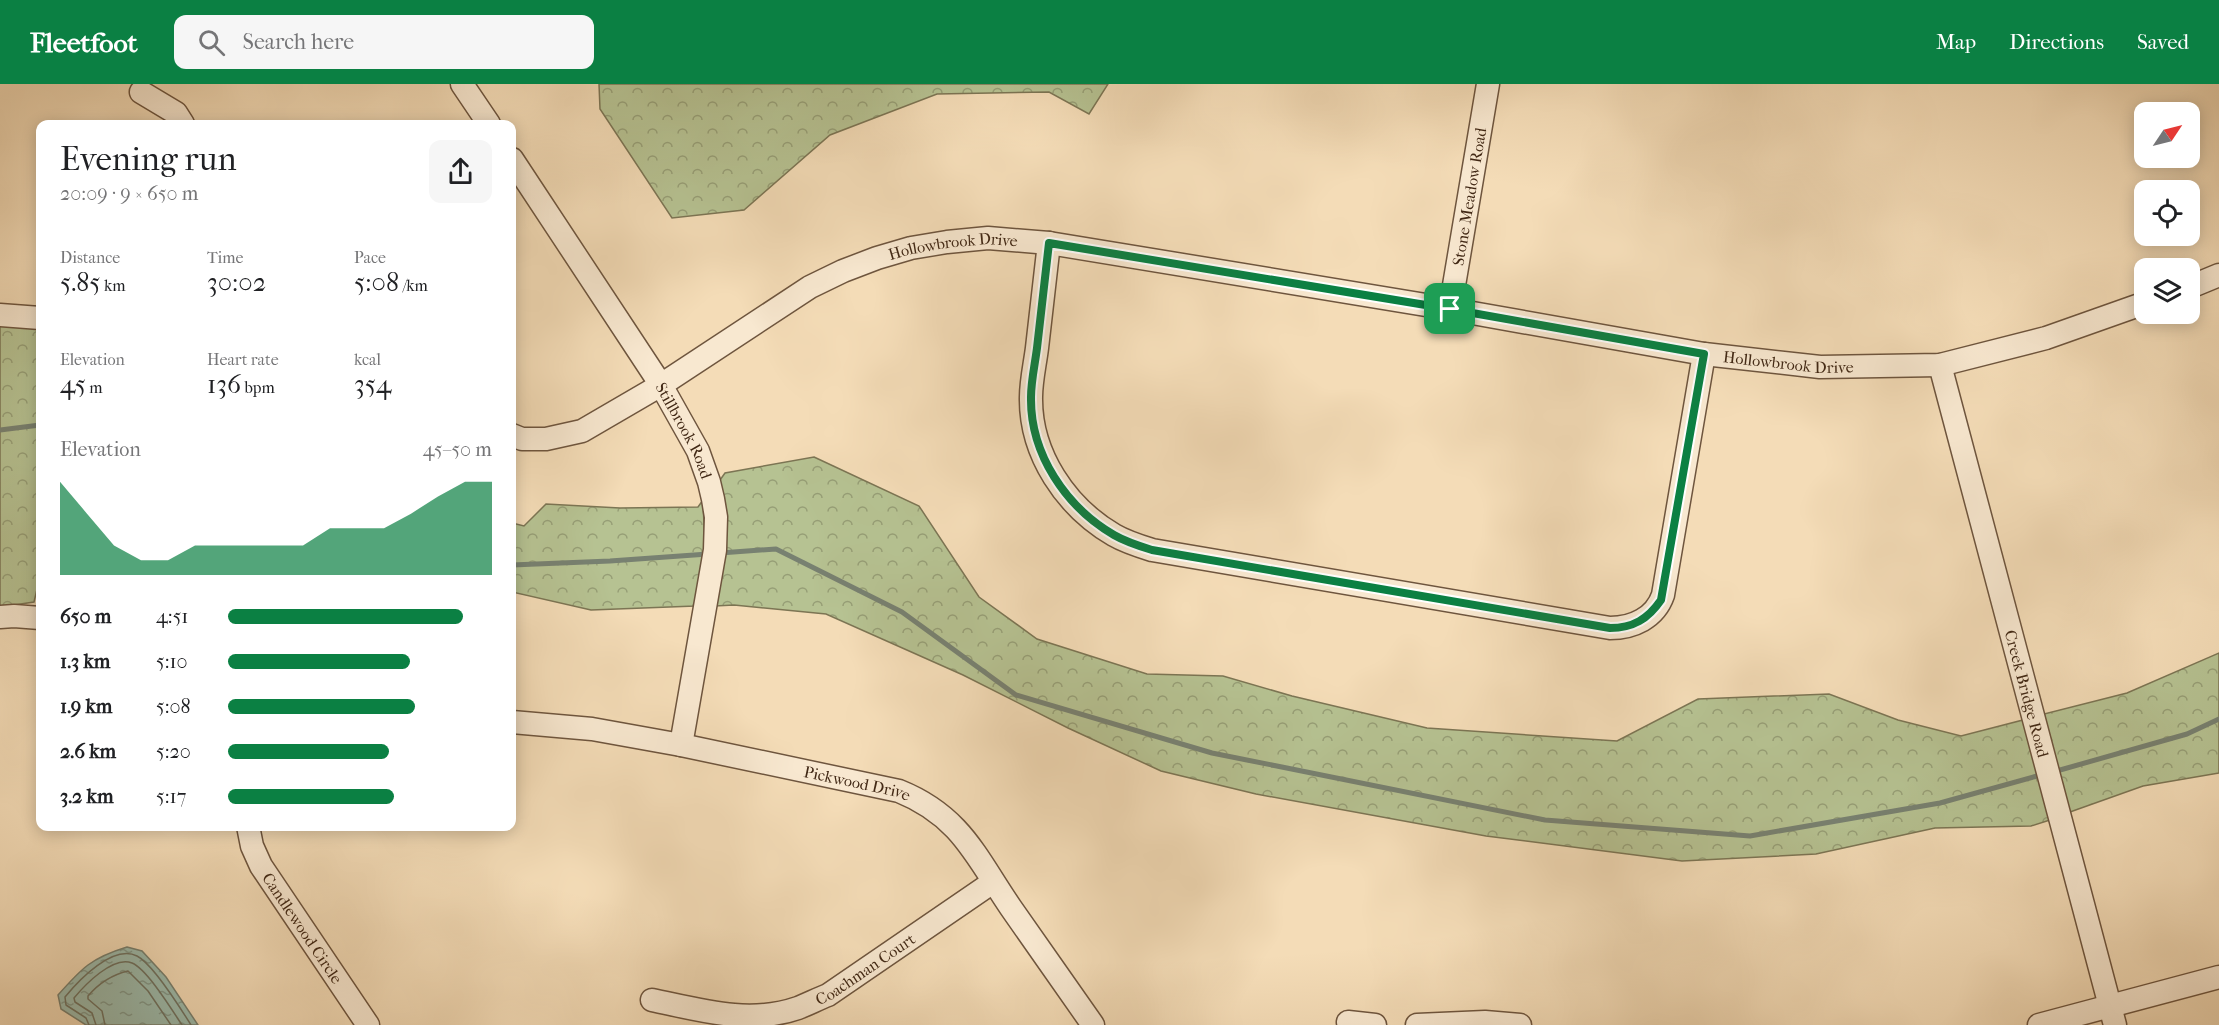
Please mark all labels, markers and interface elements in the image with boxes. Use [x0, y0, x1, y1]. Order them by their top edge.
search box [174, 15, 594, 69]
text: Fleetfoot [30, 26, 138, 59]
icon: search [195, 26, 228, 59]
text: Search here [243, 29, 354, 55]
text: Map [1936, 30, 1976, 54]
text: Directions [2009, 30, 2104, 54]
text: Saved [2137, 30, 2189, 54]
north arrow [2134, 102, 2200, 168]
map controls [2134, 102, 2200, 324]
street label: Stone Meadow Road [1448, 126, 1491, 267]
text: Evening run [60, 140, 237, 179]
button: share [429, 140, 492, 203]
button: locate [2134, 180, 2200, 246]
text: 20:09 · 9 × 650 m [60, 182, 198, 205]
street label: Hollowbrook Drive [886, 229, 1019, 264]
text: Distance [60, 248, 120, 267]
text: Time [207, 248, 243, 267]
text: Pace [354, 248, 386, 267]
button: layers [2134, 258, 2200, 324]
text: 5.85 [60, 267, 101, 298]
text: 30:02 [207, 267, 266, 298]
text: 5:08 [354, 267, 399, 298]
text: km [101, 276, 126, 295]
text: /km [399, 276, 428, 295]
pin [1424, 283, 1475, 334]
icon: arrive [1433, 292, 1466, 325]
street label: Hollowbrook Drive [1722, 347, 1854, 377]
text: Elevation [60, 350, 125, 369]
text: Heart rate [207, 350, 279, 369]
text: kcal [354, 350, 381, 369]
text: 45 [60, 369, 86, 400]
text: 136 [207, 369, 241, 400]
text: 354 [354, 369, 391, 400]
text: m [86, 378, 103, 397]
text: bpm [241, 378, 275, 397]
street label: Stillbrook Road [651, 379, 716, 482]
text: Elevation [60, 438, 141, 461]
text: 45–50 m [423, 438, 492, 461]
text: 650 m [60, 605, 111, 628]
text: 4:51 [156, 605, 188, 628]
street label: Creek Bridge Road [2001, 628, 2053, 760]
text: 1.3 km [60, 650, 110, 673]
text: 5:10 [156, 650, 188, 673]
text: 1.9 km [60, 695, 112, 718]
text: 5:08 [156, 695, 191, 718]
text: 2.6 km [60, 740, 116, 763]
text: 5:20 [156, 740, 191, 763]
street label: Pickwood Drive [802, 762, 914, 805]
text: 3.2 km [60, 785, 114, 808]
text: 5:17 [156, 785, 186, 808]
street label: Candlewood Circle [258, 869, 346, 987]
street label: Coachman Court [812, 929, 919, 1009]

